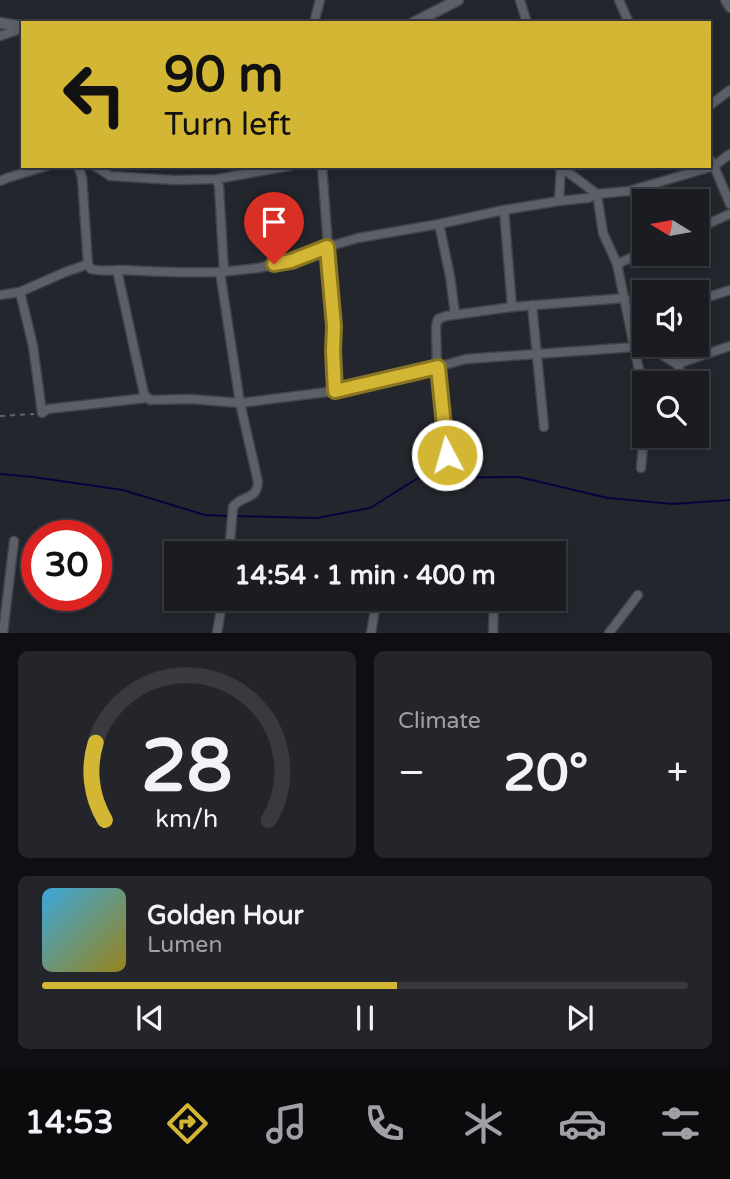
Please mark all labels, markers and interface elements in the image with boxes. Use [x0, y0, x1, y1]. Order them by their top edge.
text: 90 m [164, 46, 283, 105]
icon: left [49, 49, 140, 140]
text: Turn left [164, 106, 291, 144]
north arrow [632, 189, 709, 266]
map controls [632, 189, 709, 448]
pin [244, 192, 304, 264]
icon: arrive [255, 203, 293, 241]
button: sound [632, 280, 709, 357]
button: search [632, 371, 709, 448]
position arrow [410, 418, 484, 492]
speed limit sign: 30 [21, 520, 112, 611]
text: 14:54 · 1 min · 400 m [234, 560, 496, 591]
text: Climate [398, 707, 481, 735]
text: 28 [141, 724, 233, 812]
text: 20° [503, 742, 588, 805]
text: − [398, 750, 425, 796]
text: + [667, 750, 688, 796]
text: km/h [156, 804, 218, 834]
text: Golden Hour [147, 900, 304, 931]
text: Lumen [147, 931, 222, 959]
icon: previous [131, 999, 169, 1037]
icon: pause [346, 999, 384, 1037]
icon: next [561, 999, 599, 1037]
icon: directions [163, 1099, 212, 1148]
icon: music [262, 1099, 311, 1148]
icon: phone [360, 1099, 409, 1148]
icon: climate [459, 1099, 508, 1148]
icon: car [558, 1099, 607, 1148]
icon: filters [656, 1099, 705, 1148]
text: 14:53 [25, 1104, 114, 1142]

